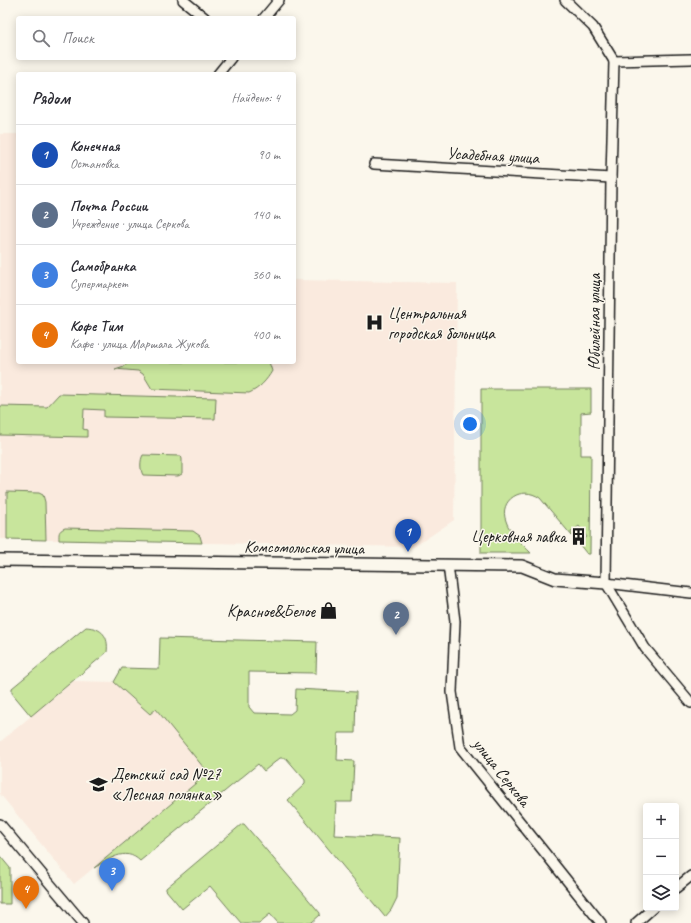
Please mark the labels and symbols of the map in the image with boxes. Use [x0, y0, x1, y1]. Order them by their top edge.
street label: Усадебная улица [446, 143, 541, 168]
street label: Юбилейная улица [584, 273, 605, 370]
place label: Центральная городская больница [388, 303, 496, 344]
hospital icon: Центральная городская больница [365, 313, 385, 333]
your location [460, 414, 480, 434]
pin: 1 [395, 519, 421, 552]
place label: Церковная лавка [471, 526, 568, 547]
building icon: Церковная лавка [569, 526, 589, 546]
street label: Комсомольская улица [244, 536, 365, 559]
place label: Красное&Белое [227, 601, 316, 622]
shop icon: Красное&Белое [318, 601, 338, 621]
pin: 2 [383, 602, 409, 635]
street label: улица Серкова [468, 733, 536, 812]
place label: Детский сад №27 «Лесная полянка» [111, 764, 222, 805]
school or university icon: Детский сад №27 «Лесная полянка» [88, 774, 108, 794]
pin: 3 [99, 858, 125, 891]
pin: 4 [13, 876, 39, 909]

